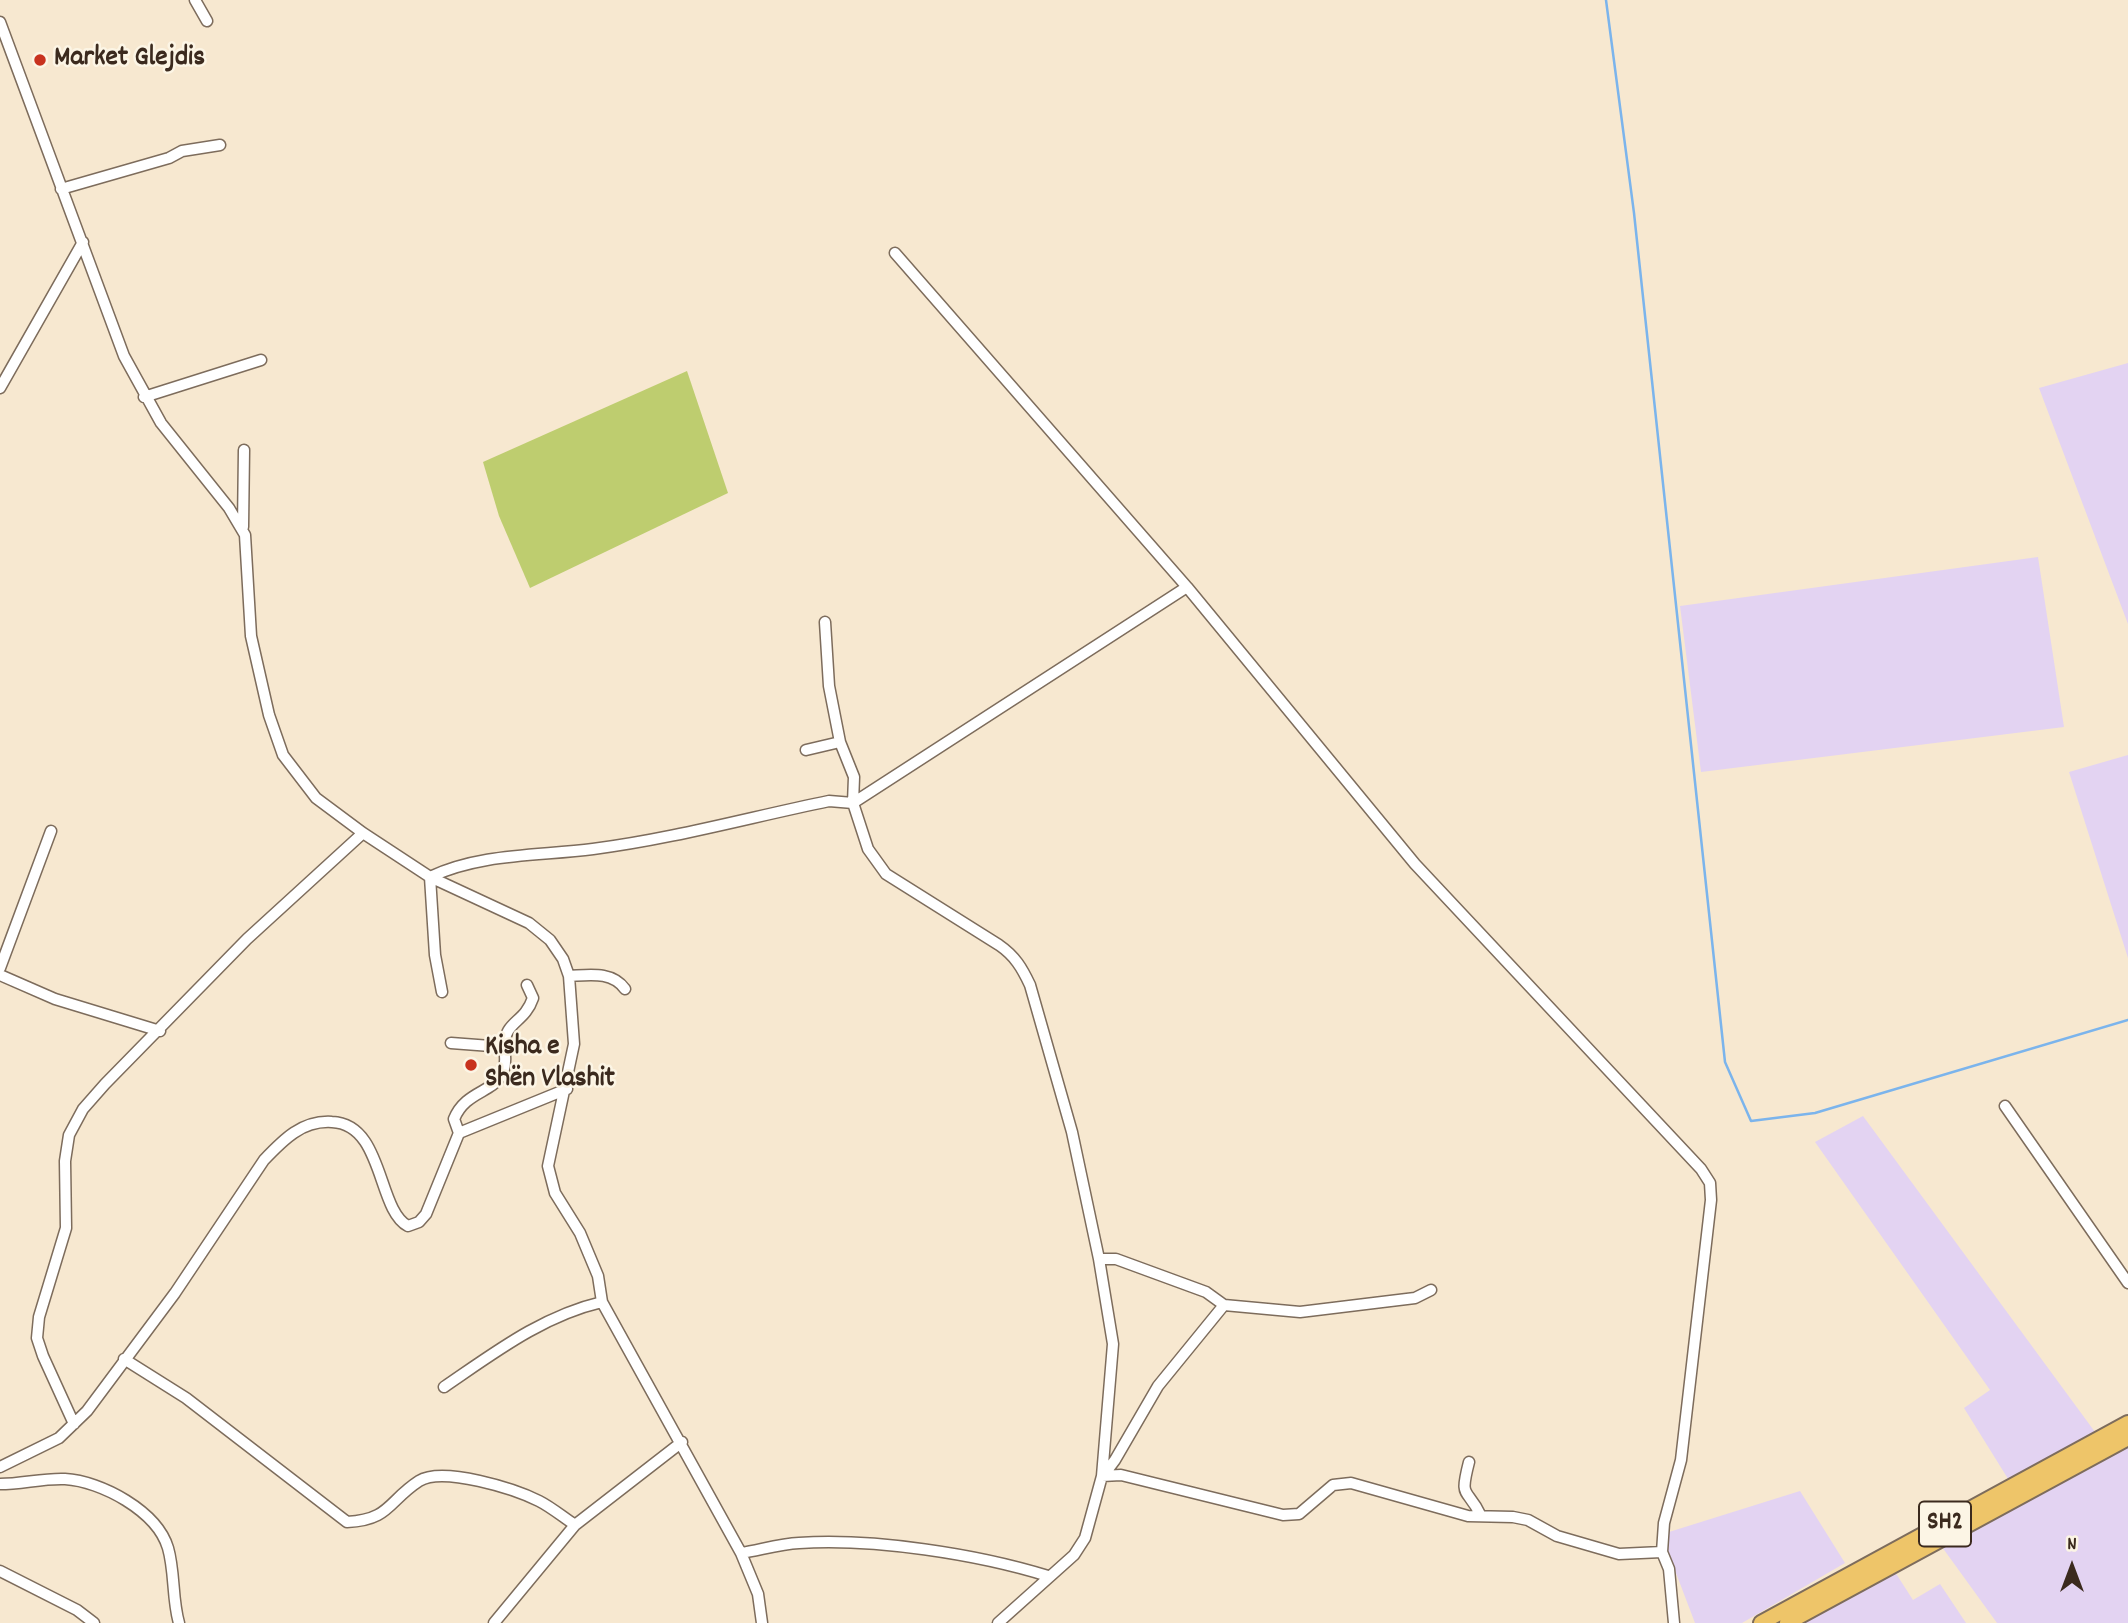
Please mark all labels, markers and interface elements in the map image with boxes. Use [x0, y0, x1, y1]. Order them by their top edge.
place label: Market Glejdis [54, 43, 205, 77]
marker: Market Glejdis [32, 52, 48, 68]
place label: Kisha e Shën Vlashit [485, 1032, 615, 1098]
marker: Kisha e Shën Vlashit [463, 1057, 479, 1073]
road number: SH2 [1919, 1502, 1971, 1546]
north arrow [2037, 1532, 2107, 1602]
text: N [2067, 1532, 2077, 1559]

